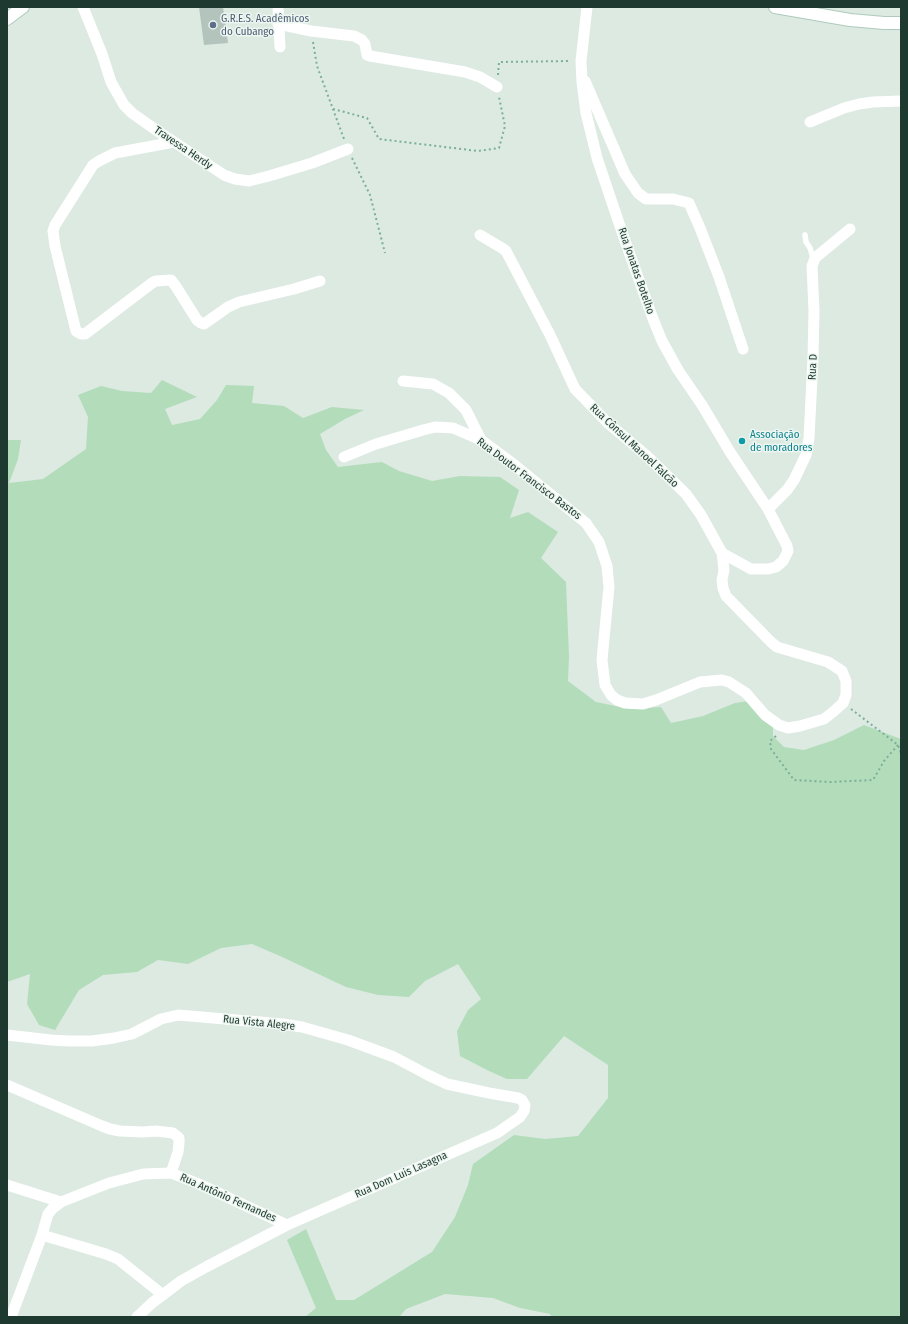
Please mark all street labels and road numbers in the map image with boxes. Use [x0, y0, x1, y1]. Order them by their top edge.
street label: Travessa Herdy [151, 124, 215, 172]
street label: Rua Jonatas Botelho [615, 226, 657, 316]
street label: Rua D [806, 354, 820, 380]
street label: Rua Cônsul Manoel Falcão [587, 401, 681, 491]
street label: Rua Doutor Francisco Bastos [474, 435, 584, 523]
street label: Rua Vista Alegre [222, 1013, 296, 1033]
street label: Rua Dom Luis Lasagna [353, 1149, 449, 1201]
street label: Rua Antônio Fernandes [178, 1171, 278, 1225]

